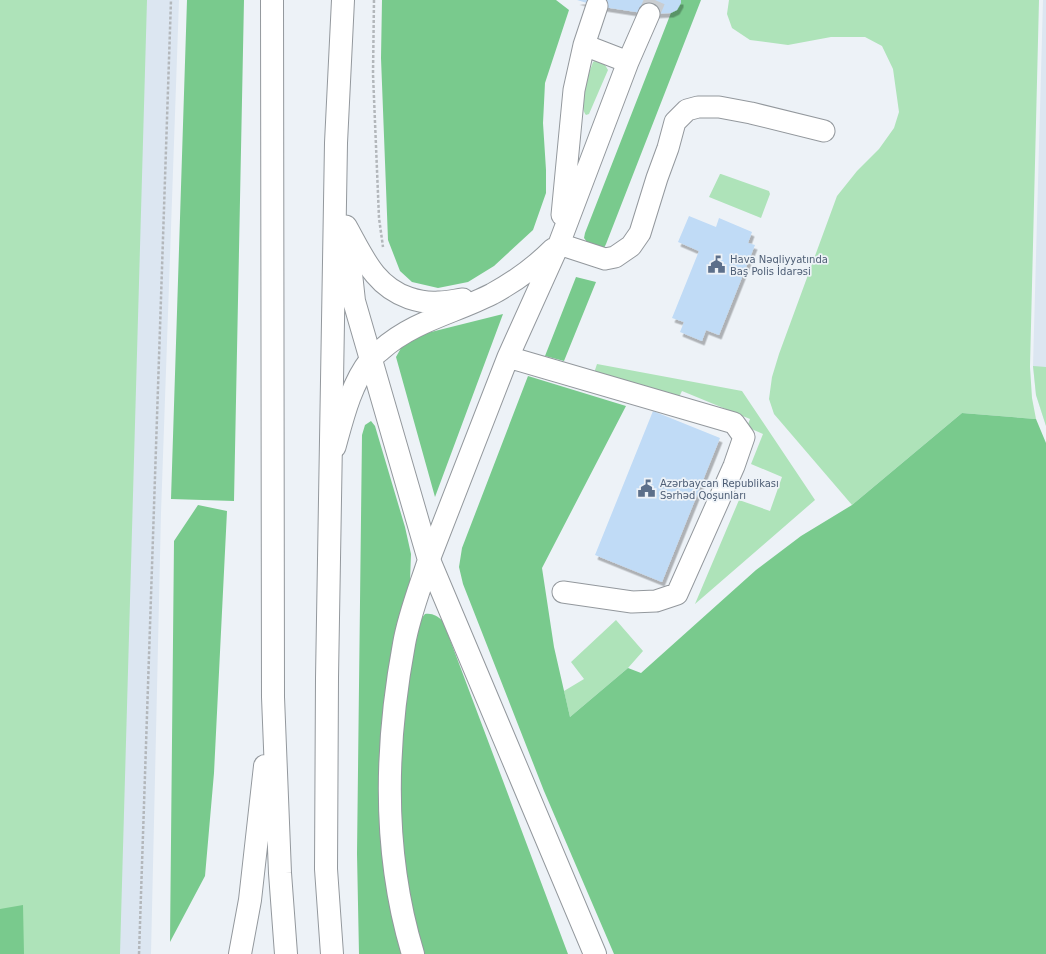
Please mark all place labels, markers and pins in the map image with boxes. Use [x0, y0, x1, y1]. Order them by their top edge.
place label: Hava Nəqliyyatında Baş Polis İdarəsi [730, 254, 828, 277]
public building icon: Hava Nəqliyyatında Baş Polis İdarəsi [707, 255, 727, 275]
place label: Azərbaycan Republikası Sərhəd Qoşunları [660, 478, 779, 501]
public building icon: Azərbaycan Republikası Sərhəd Qoşunları [637, 479, 657, 499]

